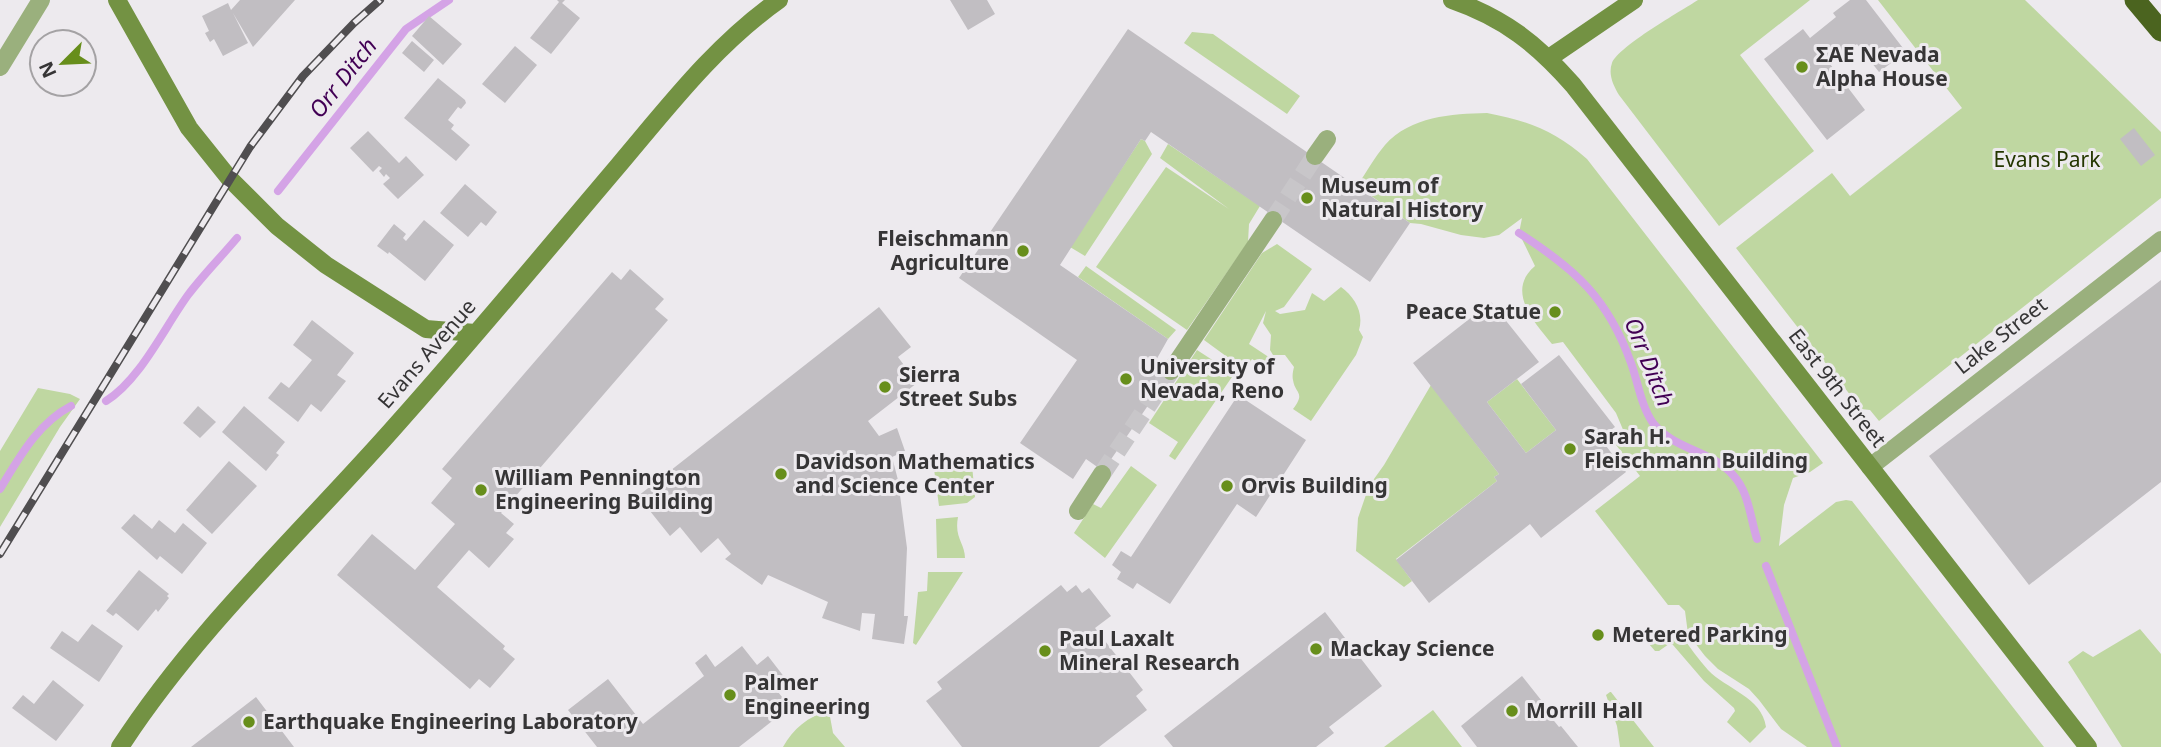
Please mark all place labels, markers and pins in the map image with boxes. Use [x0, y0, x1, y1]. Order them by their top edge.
place label: ΣΑΕ Nevada Alpha House [1816, 40, 1948, 92]
marker: ΣΑΕ Nevada Alpha House [1794, 59, 1810, 75]
place label: Museum of Natural History [1321, 171, 1483, 223]
marker: Museum of Natural History [1299, 190, 1315, 206]
place label: Fleischmann Agriculture [877, 224, 1009, 276]
marker: Fleischmann Agriculture [1015, 243, 1031, 259]
place label: Peace Statue [1405, 297, 1541, 325]
marker: Peace Statue [1547, 304, 1563, 320]
place label: University of Nevada, Reno [1140, 352, 1284, 404]
place label: Sierra Street Subs [899, 360, 1017, 412]
marker: University of Nevada, Reno [1118, 371, 1134, 387]
marker: Sierra Street Subs [877, 379, 893, 395]
place label: Sarah H. Fleischmann Building [1584, 422, 1808, 474]
marker: Sarah H. Fleischmann Building [1562, 441, 1578, 457]
place label: Davidson Mathematics and Science Center [795, 447, 1035, 499]
place label: William Pennington Engineering Building [495, 463, 713, 515]
marker: Davidson Mathematics and Science Center [773, 466, 789, 482]
place label: Orvis Building [1241, 471, 1388, 499]
marker: Orvis Building [1219, 478, 1235, 494]
marker: William Pennington Engineering Building [473, 482, 489, 498]
place label: Metered Parking [1612, 620, 1787, 648]
place label: Paul Laxalt Mineral Research [1059, 624, 1240, 676]
marker: Metered Parking [1590, 627, 1606, 643]
place label: Mackay Science [1330, 634, 1495, 662]
marker: Mackay Science [1308, 641, 1324, 657]
marker: Paul Laxalt Mineral Research [1037, 643, 1053, 659]
place label: Palmer Engineering [744, 668, 870, 720]
marker: Palmer Engineering [722, 687, 738, 703]
place label: Morrill Hall [1526, 696, 1643, 724]
marker: Morrill Hall [1504, 703, 1520, 719]
place label: Earthquake Engineering Laboratory [263, 707, 638, 735]
marker: Earthquake Engineering Laboratory [241, 714, 257, 730]

